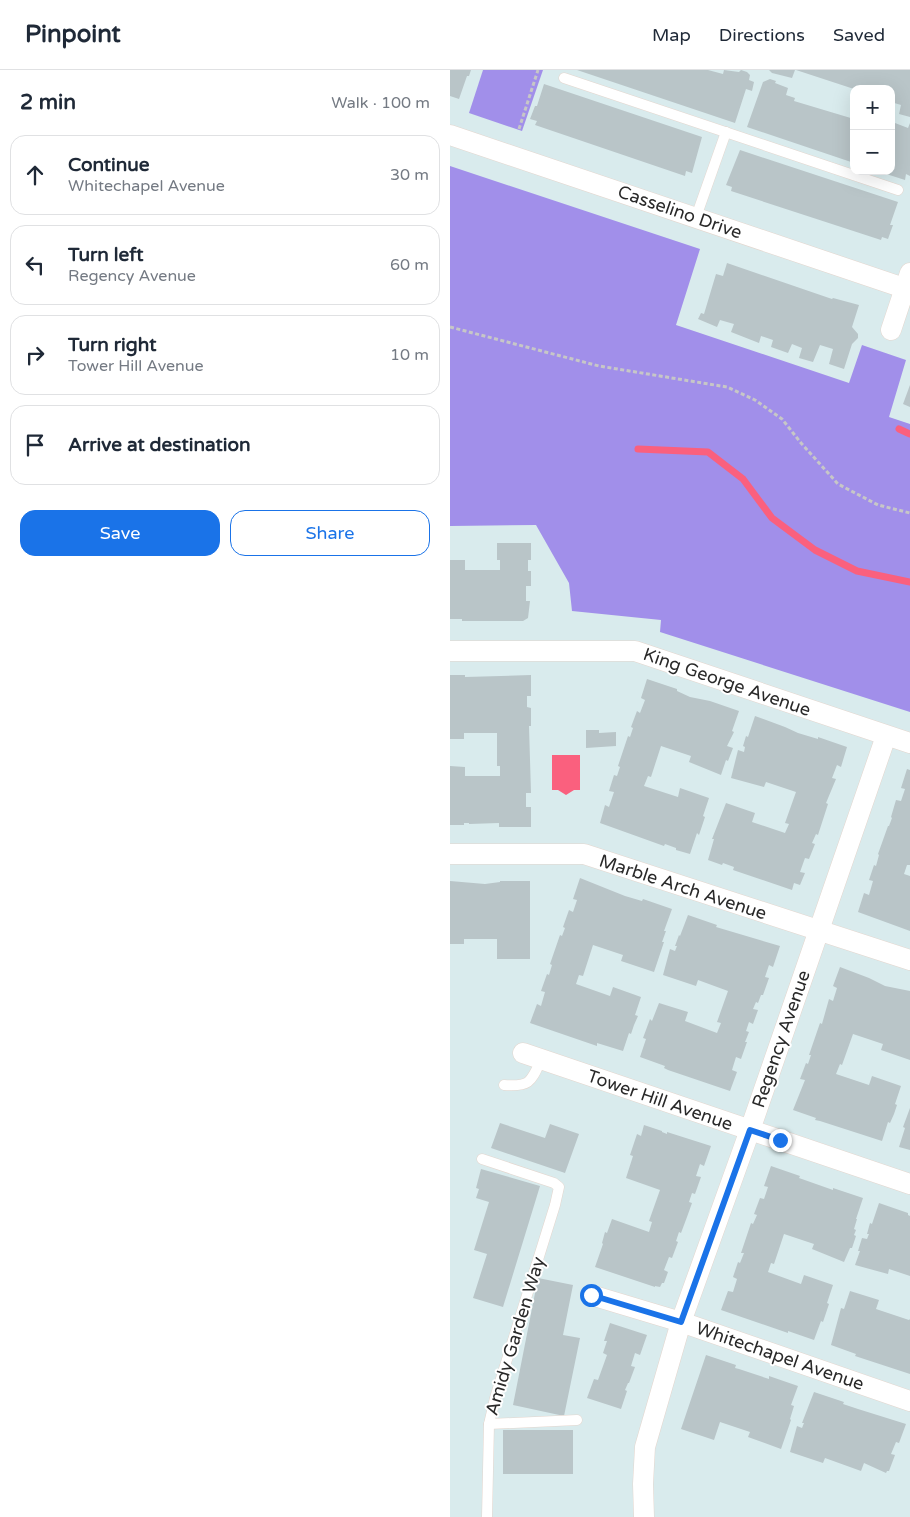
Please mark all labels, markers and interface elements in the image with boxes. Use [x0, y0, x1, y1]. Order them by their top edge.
text: Pinpoint [25, 20, 121, 49]
text: Map [652, 24, 691, 46]
text: Directions [719, 24, 805, 46]
text: Saved [833, 24, 885, 46]
map controls [850, 85, 895, 175]
button: + [850, 85, 895, 130]
text: 2 min [20, 90, 76, 115]
text: Walk · 100 m [331, 93, 430, 113]
button: − [850, 130, 895, 175]
text: Continue [68, 154, 150, 176]
icon: ahead [21, 161, 49, 189]
text: 30 m [390, 165, 429, 185]
text: Whitechapel Avenue [68, 176, 225, 196]
street label: Casselino Drive [615, 180, 745, 244]
text: Turn left [68, 244, 144, 266]
icon: left [21, 251, 49, 279]
text: 60 m [390, 255, 429, 275]
text: Regency Avenue [68, 266, 196, 286]
text: Turn right [68, 334, 156, 356]
icon: right [21, 341, 49, 369]
text: 10 m [390, 345, 429, 365]
text: Tower Hill Avenue [68, 356, 204, 376]
icon: arrive [21, 431, 49, 459]
text: Arrive at destination [68, 434, 251, 456]
button: Save [20, 510, 220, 556]
button: Share [230, 510, 430, 556]
street label: King George Avenue [640, 643, 814, 721]
street label: Marble Arch Avenue [597, 850, 769, 924]
street label: Regency Avenue [747, 967, 815, 1111]
street label: Tower Hill Avenue [584, 1065, 736, 1135]
route end [769, 1129, 792, 1152]
street label: Amidy Garden Way [480, 1254, 550, 1418]
route start [580, 1284, 603, 1307]
street label: Whitechapel Avenue [693, 1317, 867, 1395]

